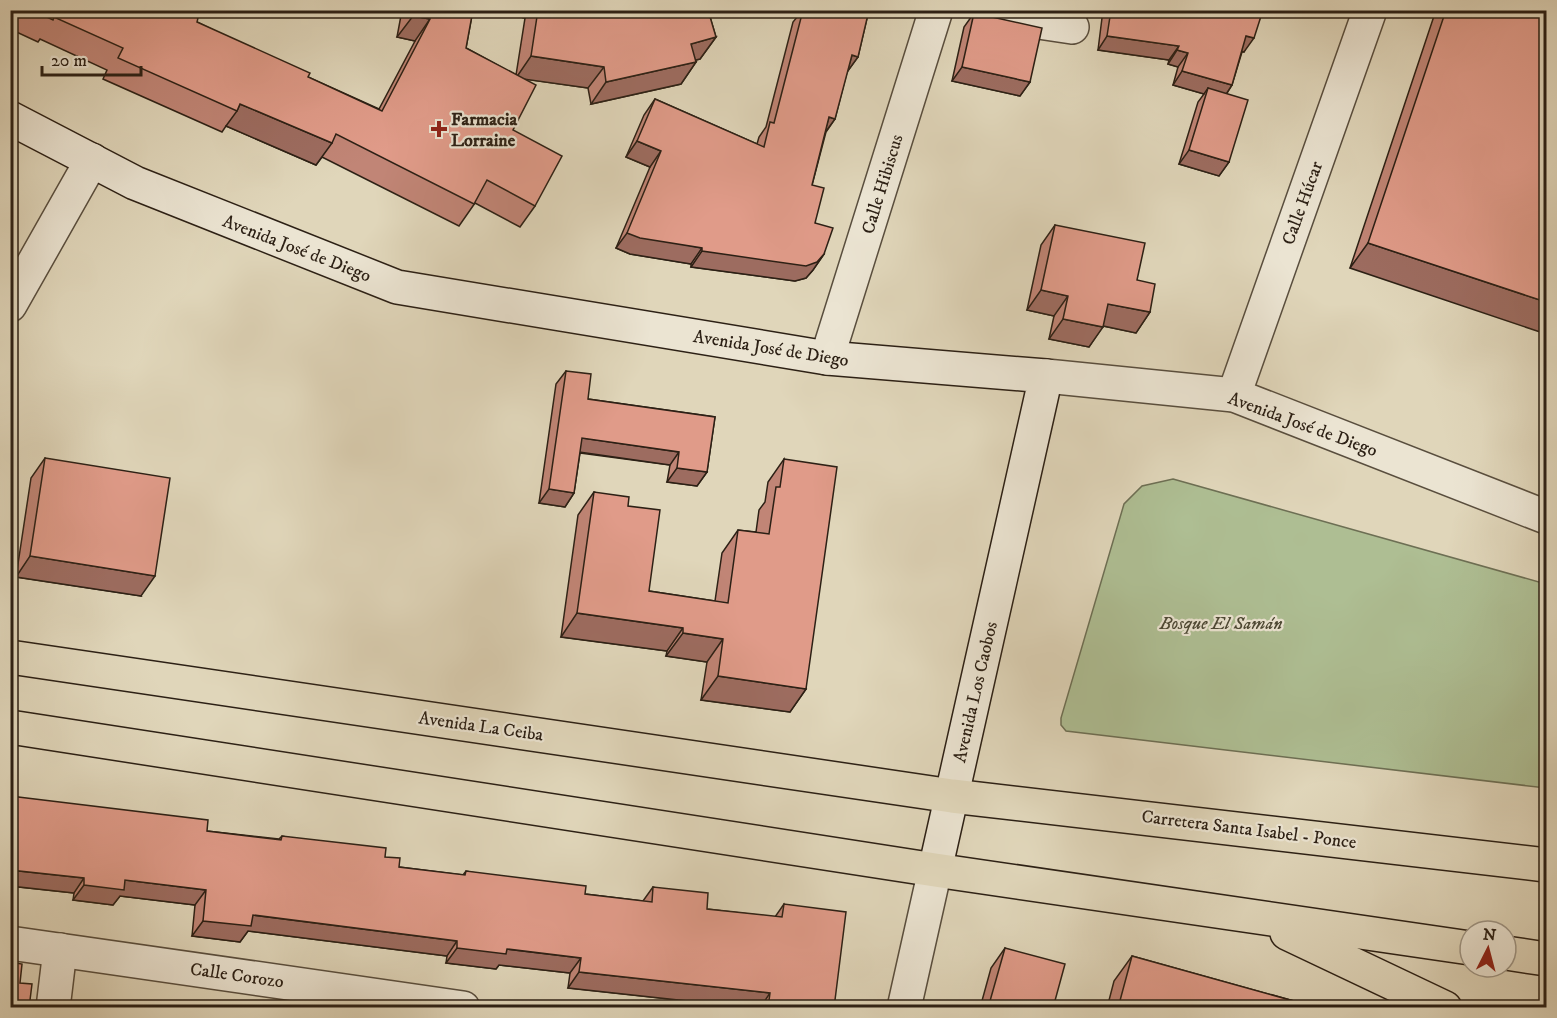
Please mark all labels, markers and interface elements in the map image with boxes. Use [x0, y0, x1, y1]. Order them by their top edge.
scale bar [42, 39, 141, 77]
text: 20 m [51, 50, 87, 72]
place label: Farmacia Lorraine [451, 109, 517, 152]
marker: Farmacia Lorraine [432, 122, 446, 136]
street label: Calle Hibiscus [857, 132, 909, 237]
street label: Calle Húcar [1278, 158, 1328, 248]
street label: Avenida José de Diego [219, 210, 374, 287]
street label: Avenida José de Diego [691, 326, 850, 372]
street label: Avenida José de Diego [1225, 388, 1381, 462]
park label: Bosque El Samán [1159, 613, 1282, 635]
street label: Avenida Los Caobos [949, 620, 1003, 765]
street label: Avenida La Ceiba [417, 707, 545, 747]
street label: Carretera Santa Isabel - Ponce [1140, 806, 1358, 854]
north arrow [1458, 919, 1518, 979]
text: N [1482, 924, 1497, 946]
street label: Calle Corozo [189, 959, 285, 993]

